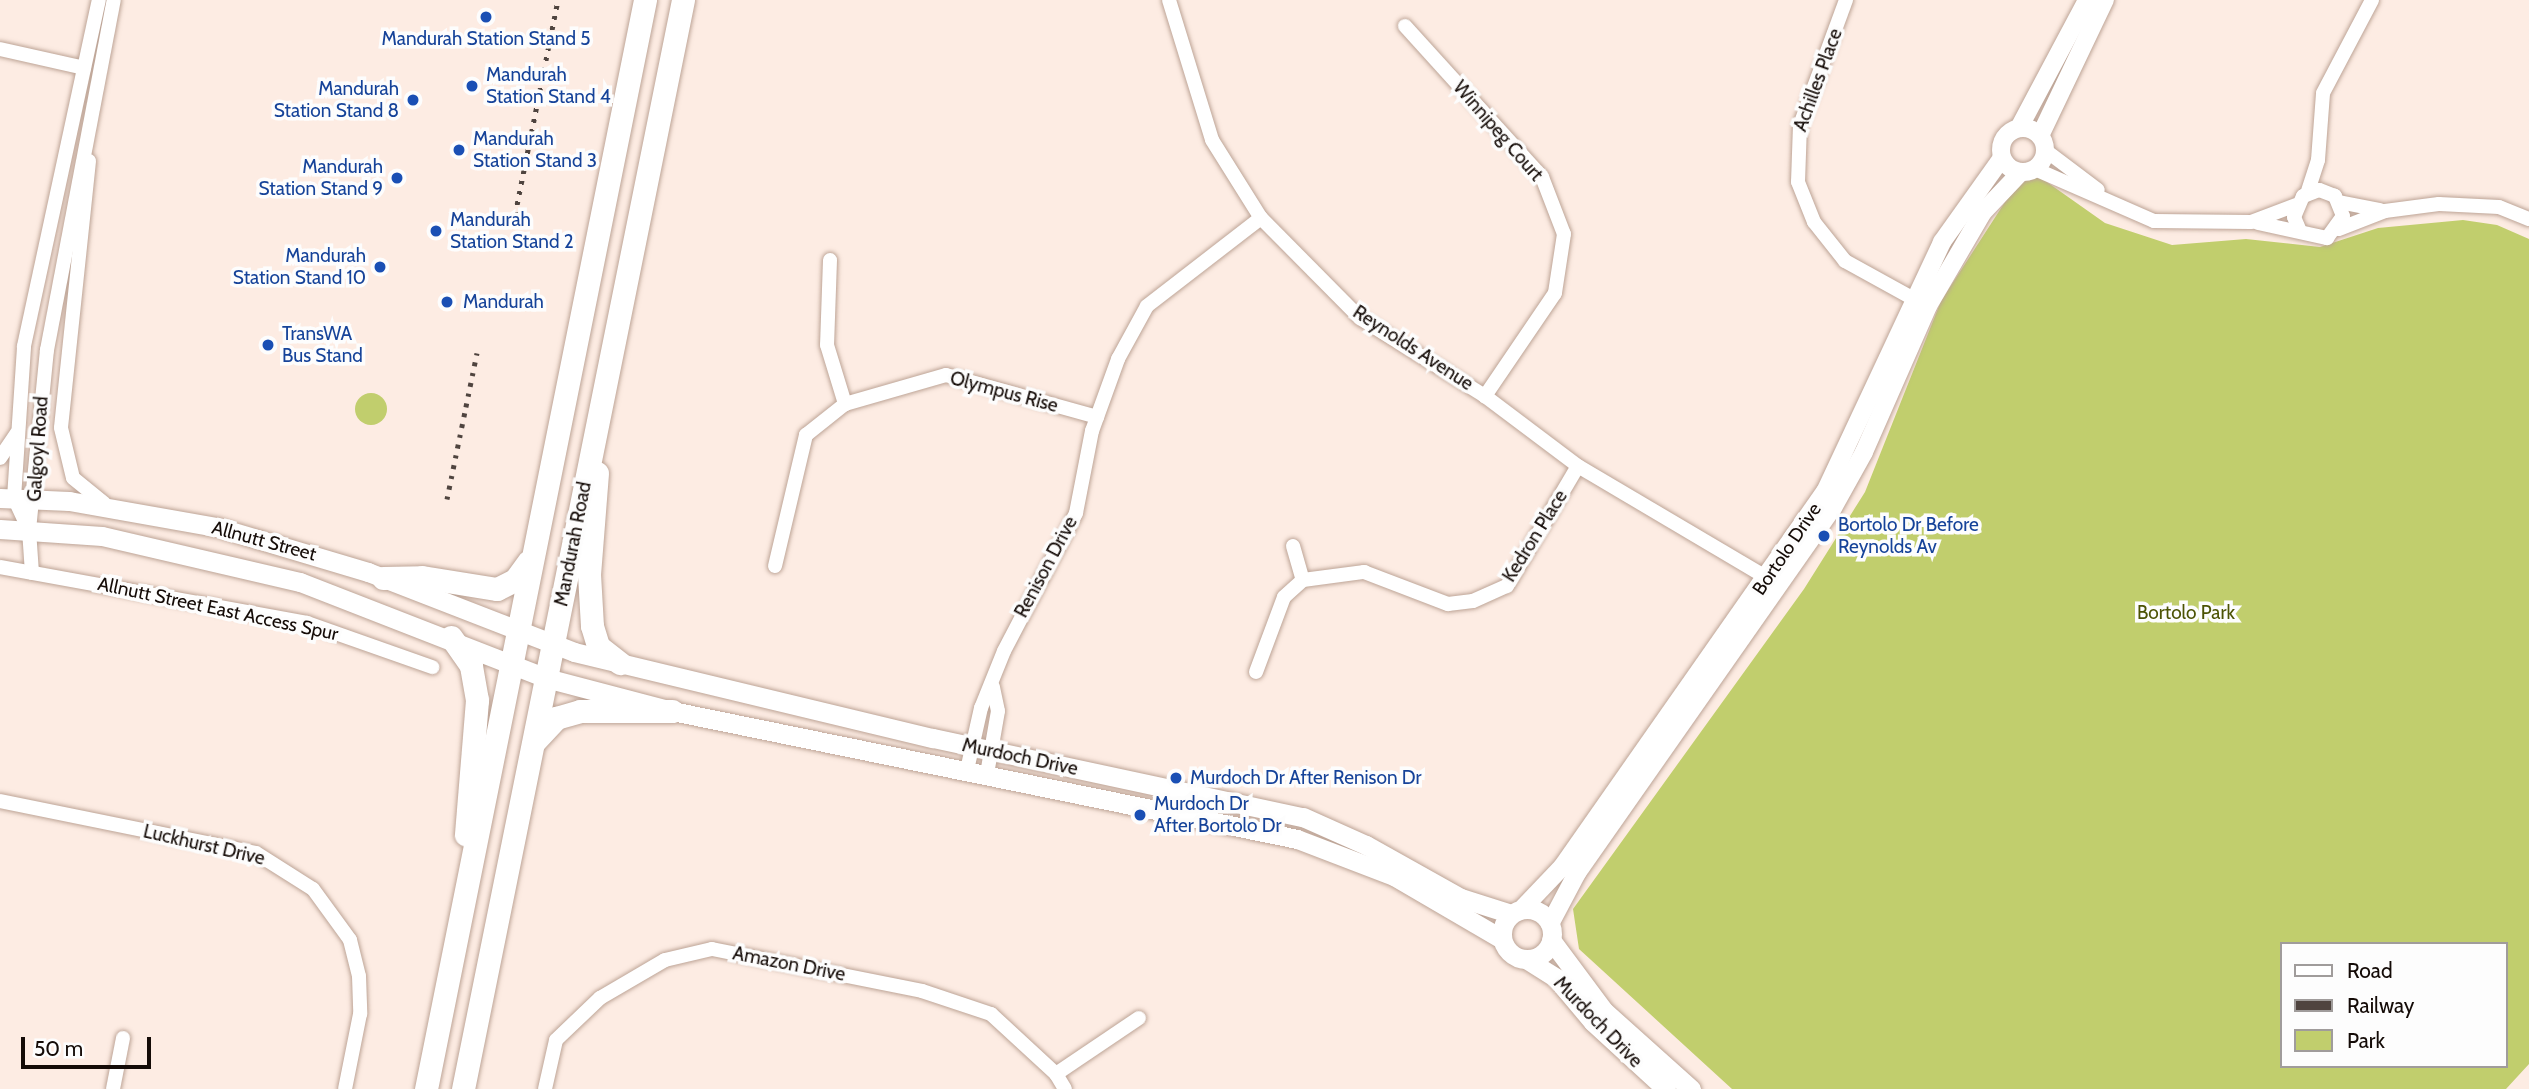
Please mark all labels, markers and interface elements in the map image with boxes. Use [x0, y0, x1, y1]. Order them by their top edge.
marker: Mandurah Station Stand 5 [478, 9, 494, 25]
street label: Achilles Place [1789, 25, 1847, 135]
place label: Mandurah Station Stand 5 [381, 28, 591, 50]
place label: Mandurah Station Stand 4 [486, 64, 611, 108]
street label: Winnipeg Court [1448, 76, 1548, 186]
place label: Mandurah Station Stand 8 [274, 78, 399, 122]
marker: Mandurah Station Stand 4 [464, 78, 480, 94]
marker: Mandurah Station Stand 8 [405, 92, 421, 108]
place label: Mandurah Station Stand 3 [473, 128, 597, 172]
marker: Mandurah Station Stand 3 [451, 142, 467, 158]
place label: Mandurah Station Stand 9 [259, 156, 383, 200]
marker: Mandurah Station Stand 9 [389, 170, 405, 186]
place label: Mandurah Station Stand 2 [450, 209, 574, 253]
marker: Mandurah Station Stand 2 [428, 223, 444, 239]
place label: Mandurah Station Stand 10 [233, 245, 366, 289]
marker: Mandurah Station Stand 10 [372, 259, 388, 275]
place label: Mandurah [463, 291, 544, 313]
marker: Mandurah [437, 292, 457, 312]
street label: Reynolds Avenue [1349, 301, 1477, 395]
place label: TransWA Bus Stand [282, 323, 363, 367]
marker: TransWA Bus Stand [260, 337, 276, 353]
street label: Olympus Rise [948, 367, 1060, 417]
street label: Galgoyl Road [23, 396, 53, 502]
street label: Mandurah Road [550, 480, 596, 608]
street label: Kedron Place [1498, 486, 1572, 586]
street label: Bortolo Drive [1748, 499, 1826, 599]
street label: Renison Drive [1010, 513, 1082, 621]
place label: Bortolo Dr Before Reynolds Av [1838, 514, 1979, 558]
street label: Allnutt Street [209, 516, 319, 566]
marker: Bortolo Dr Before Reynolds Av [1816, 528, 1832, 544]
street label: Allnutt Street East Access Spur [96, 572, 340, 646]
park label: Bortolo Park [2137, 602, 2235, 624]
street label: Murdoch Drive [960, 734, 1080, 780]
place label: Murdoch Dr After Renison Dr [1190, 767, 1421, 789]
marker: Murdoch Dr After Renison Dr [1168, 770, 1184, 786]
place label: Murdoch Dr After Bortolo Dr [1154, 793, 1281, 837]
marker: Murdoch Dr After Bortolo Dr [1132, 807, 1148, 823]
street label: Luckhurst Drive [141, 820, 267, 870]
street label: Amazon Drive [731, 942, 847, 986]
legend [2280, 942, 2508, 1068]
text: Road [2347, 958, 2393, 983]
street label: Murdoch Drive [1549, 972, 1647, 1072]
text: Railway [2347, 993, 2414, 1018]
scale bar [24, 1023, 154, 1066]
text: Park [2347, 1028, 2385, 1053]
text: 50 m [34, 1036, 83, 1061]

